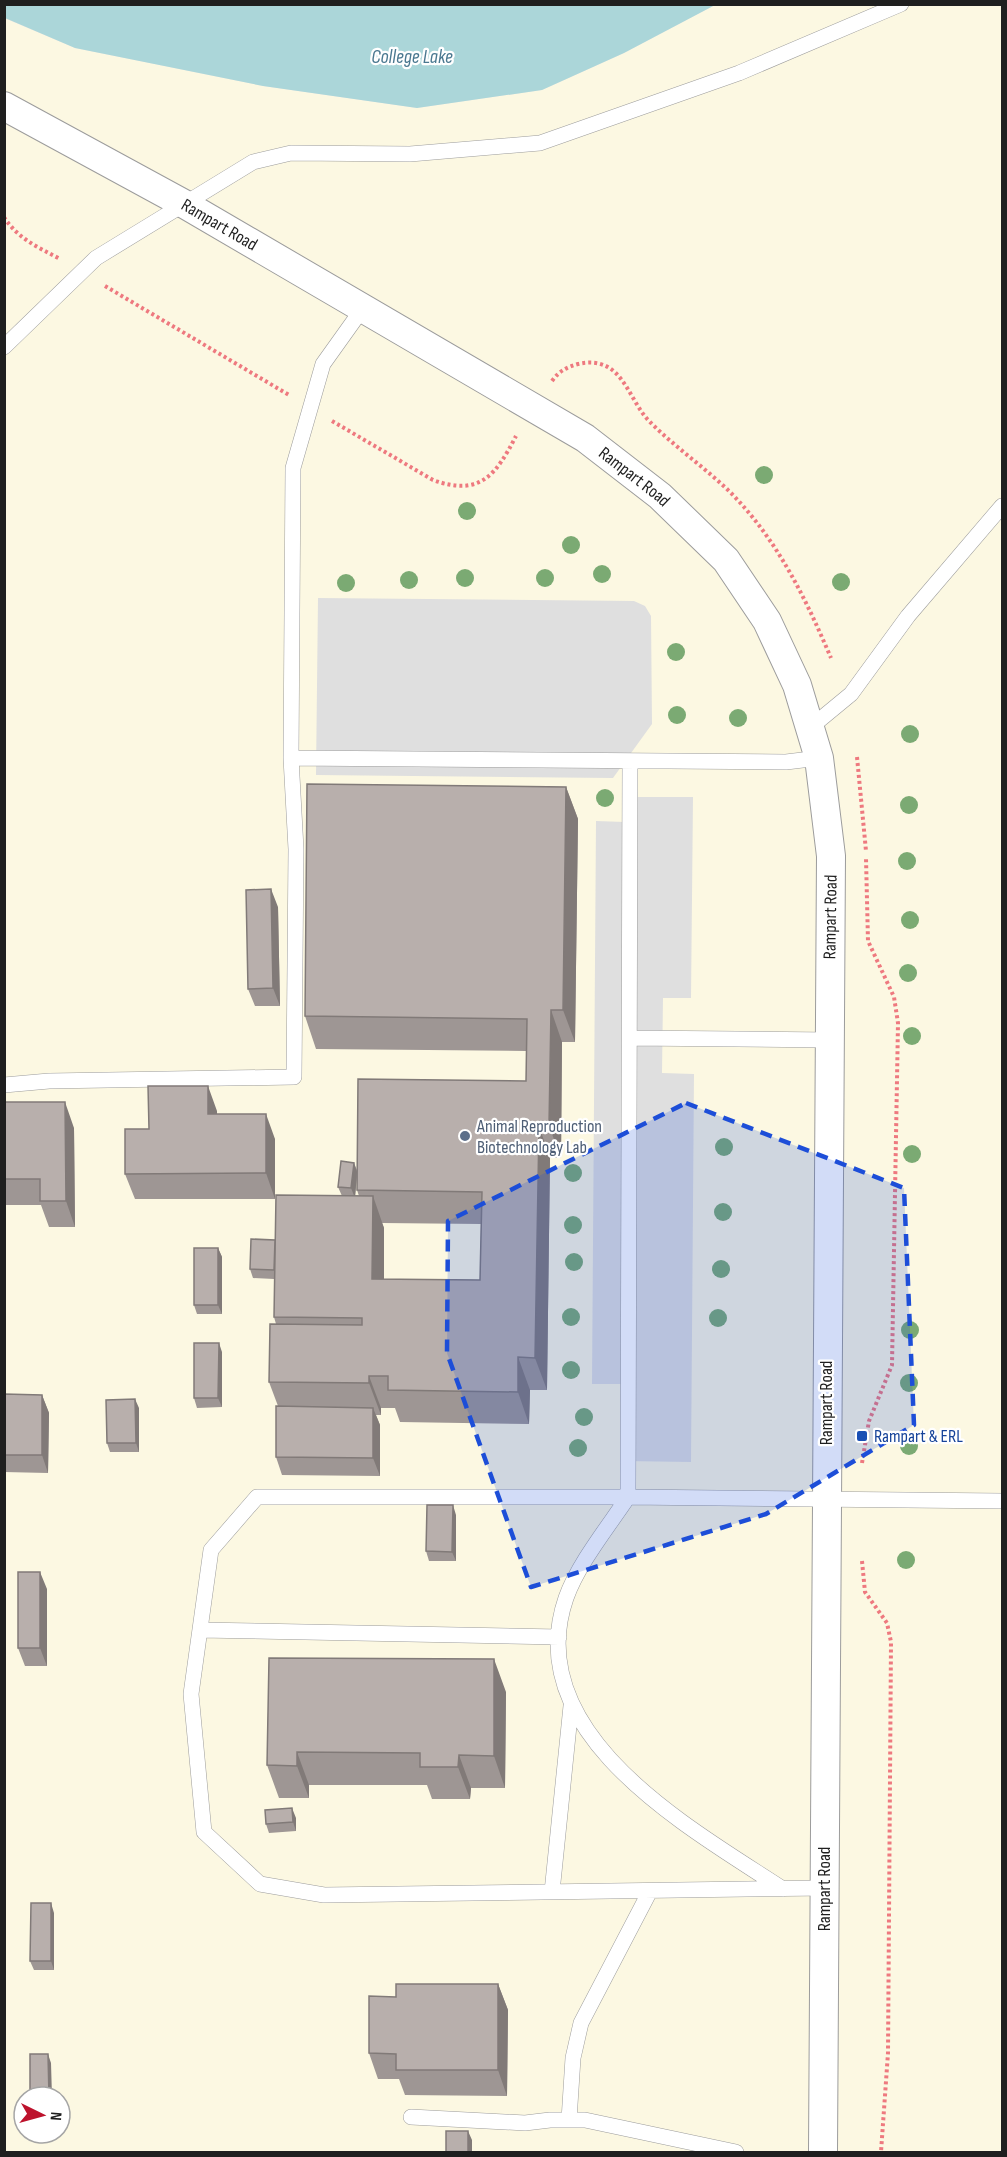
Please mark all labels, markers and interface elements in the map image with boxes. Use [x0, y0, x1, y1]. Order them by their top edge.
water label: College Lake [371, 45, 453, 69]
street label: Rampart Road [177, 195, 261, 255]
street label: Rampart Road [594, 443, 674, 511]
street label: Rampart Road [819, 875, 842, 960]
place label: Animal Reproduction Biotechnology Lab [476, 1116, 602, 1158]
marker: Animal Reproduction Biotechnology Lab [458, 1129, 472, 1143]
street label: Rampart Road [816, 1361, 837, 1445]
place label: Rampart & ERL [874, 1426, 963, 1447]
marker: Rampart & ERL [855, 1429, 869, 1443]
street label: Rampart Road [814, 1847, 835, 1931]
north arrow [12, 2085, 72, 2145]
text: N [46, 2111, 65, 2121]

